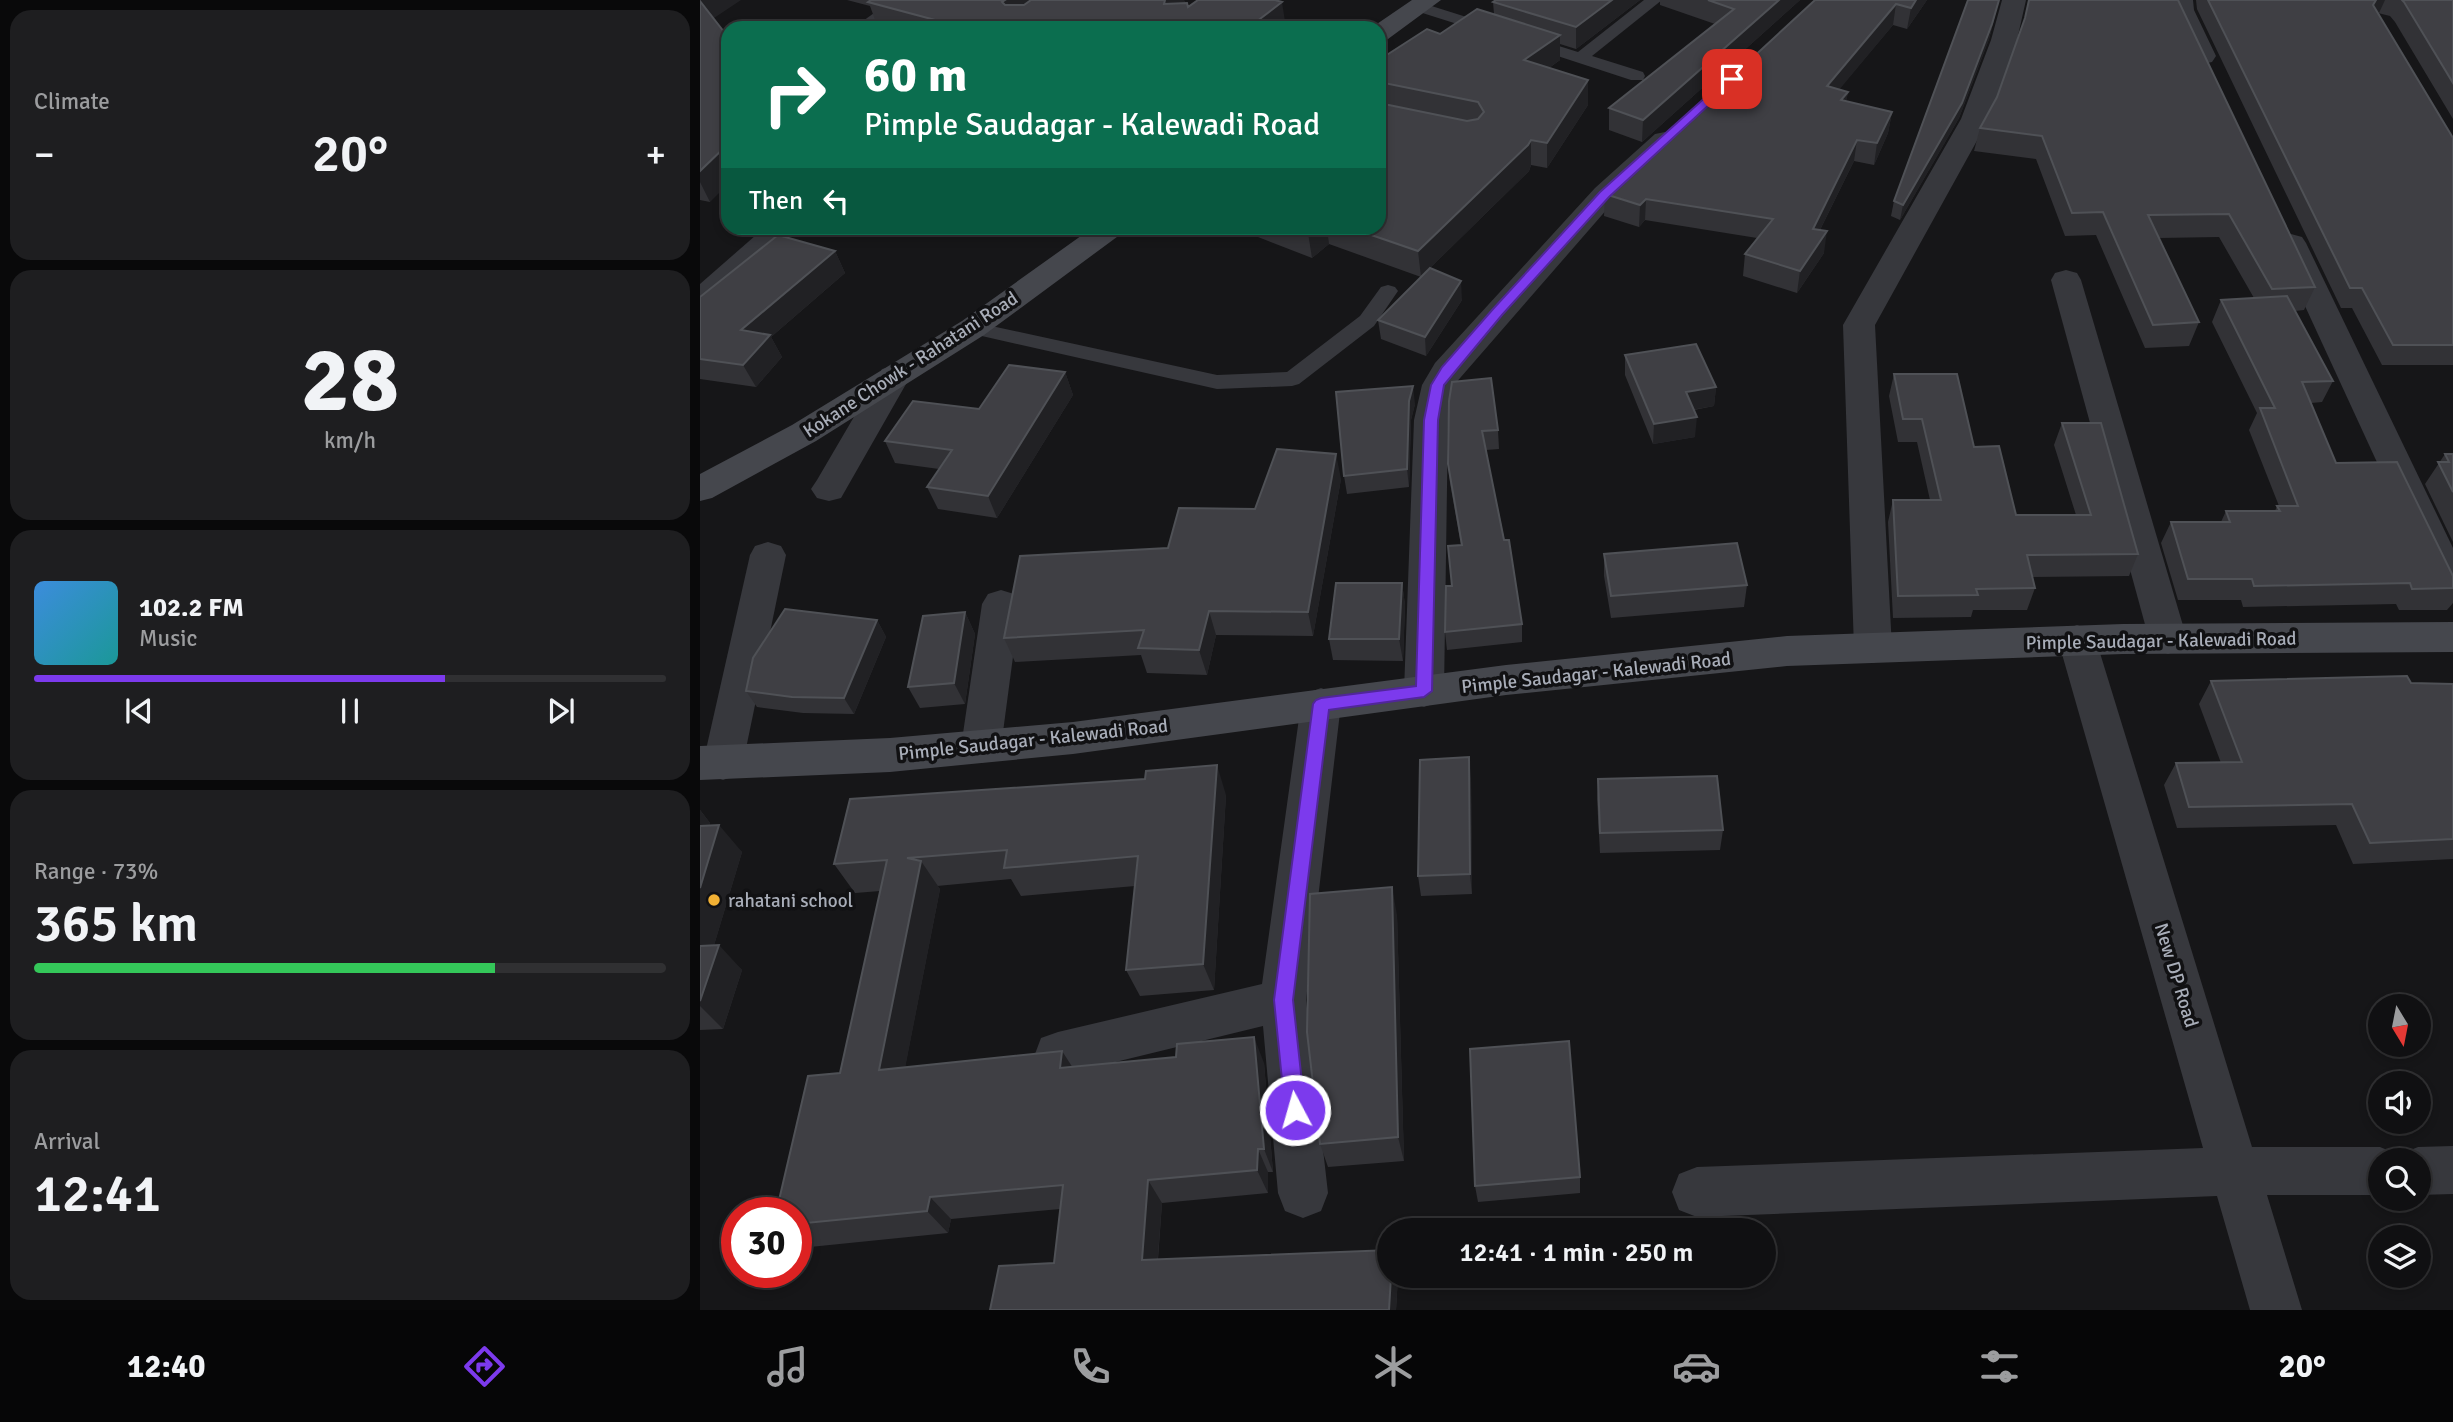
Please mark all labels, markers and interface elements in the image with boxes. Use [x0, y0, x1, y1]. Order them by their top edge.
text: 60 m [864, 45, 967, 105]
icon: right [749, 49, 840, 140]
pin [1702, 49, 1762, 109]
icon: arrive [1713, 60, 1751, 98]
text: Climate [34, 87, 110, 116]
text: Pimple Saudagar - Kalewadi Road [864, 105, 1320, 144]
text: 20° [312, 122, 388, 186]
text: − [34, 131, 55, 178]
text: + [645, 131, 666, 178]
icon: left [817, 182, 855, 220]
text: Then [749, 185, 803, 217]
street label: Kokane Chowk - Rahatani Road [799, 286, 1022, 443]
text: 28 [301, 324, 399, 437]
text: km/h [324, 426, 376, 455]
text: 102.2 FM [139, 592, 244, 624]
text: Music [139, 624, 197, 653]
street label: Pimple Saudagar - Kalewadi Road [2025, 627, 2297, 655]
street label: Pimple Saudagar - Kalewadi Road [1460, 647, 1732, 699]
icon: previous [120, 692, 158, 730]
icon: pause [331, 692, 369, 730]
icon: next [542, 692, 580, 730]
street label: Pimple Saudagar - Kalewadi Road [897, 714, 1169, 766]
text: Range · 73% [34, 857, 158, 886]
place label: rahatani school [728, 889, 853, 913]
text: 365 km [34, 892, 198, 956]
marker: rahatani school [706, 892, 722, 908]
street label: New DP Road [2149, 920, 2203, 1030]
north arrow [2368, 994, 2431, 1057]
map controls [2368, 994, 2431, 1288]
button: sound [2368, 1071, 2431, 1134]
position arrow [1258, 1073, 1332, 1147]
text: Arrival [34, 1127, 100, 1156]
button: search [2368, 1148, 2431, 1211]
text: 12:41 [34, 1162, 161, 1226]
speed limit sign: 30 [721, 1197, 812, 1288]
button: layers [2368, 1225, 2431, 1288]
text: 12:41 · 1 min · 250 m [1460, 1237, 1693, 1269]
icon: directions [460, 1342, 509, 1391]
icon: music [763, 1342, 812, 1391]
icon: phone [1066, 1342, 1115, 1391]
icon: climate [1369, 1342, 1418, 1391]
icon: car [1672, 1342, 1721, 1391]
icon: filters [1975, 1342, 2024, 1391]
text: 12:40 [127, 1347, 206, 1386]
text: 20° [2278, 1347, 2326, 1386]

